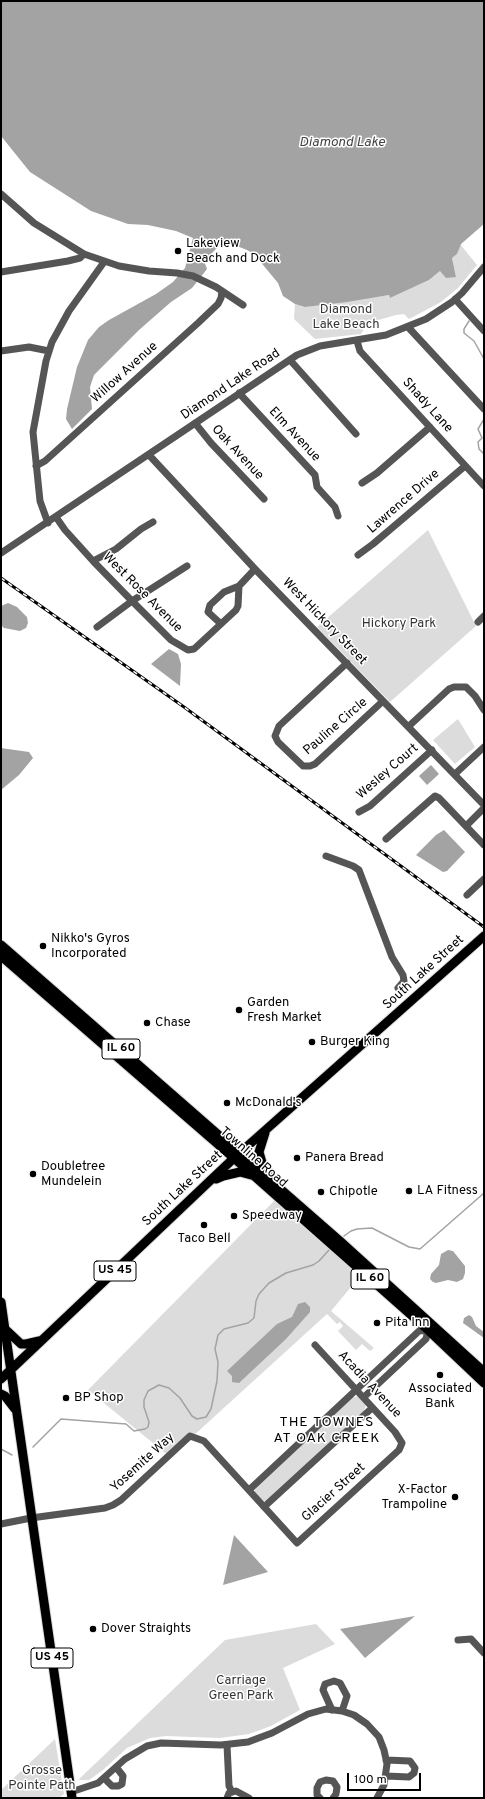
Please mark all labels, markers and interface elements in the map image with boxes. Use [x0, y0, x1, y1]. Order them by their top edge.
water label: Diamond Lake [299, 135, 385, 151]
place label: Lakeview Beach and Dock [186, 236, 280, 267]
marker: Lakeview Beach and Dock [173, 246, 183, 256]
park label: Diamond Lake Beach [312, 302, 380, 333]
street label: Willow Avenue [89, 339, 161, 407]
street label: Diamond Lake Road [178, 346, 284, 424]
street label: Shady Lane [398, 375, 456, 437]
street label: Elm Avenue [265, 405, 323, 465]
street label: Oak Avenue [208, 422, 266, 484]
street label: Lawrence Drive [365, 467, 443, 537]
street label: West Rose Avenue [99, 550, 185, 636]
street label: West Hickory Street [278, 575, 370, 669]
park label: Hickory Park [362, 616, 436, 632]
street label: Pauline Circle [301, 695, 371, 759]
street label: Wesley Court [354, 741, 422, 803]
place label: Nikko's Gyros Incorporated [51, 931, 130, 962]
street label: South Lake Street [380, 933, 468, 1013]
marker: Nikko's Gyros Incorporated [38, 941, 48, 951]
place label: Garden Fresh Market [247, 995, 322, 1026]
marker: Garden Fresh Market [234, 1005, 244, 1015]
place label: Chase [155, 1015, 191, 1031]
marker: Chase [142, 1018, 152, 1028]
place label: Burger King [320, 1034, 390, 1050]
marker: Burger King [307, 1037, 317, 1047]
road number: IL 60 [102, 1039, 140, 1059]
place label: McDonald's [235, 1095, 302, 1111]
marker: McDonald's [222, 1098, 232, 1108]
street label: Townline Road [216, 1124, 290, 1192]
street label: South Lake Street [140, 1148, 226, 1230]
place label: Panera Bread [305, 1150, 384, 1166]
marker: Panera Bread [292, 1153, 302, 1163]
place label: Doubletree Mundelein [41, 1159, 105, 1190]
marker: Doubletree Mundelein [28, 1169, 38, 1179]
place label: LA Fitness [417, 1183, 478, 1199]
place label: Chipotle [329, 1184, 378, 1200]
marker: LA Fitness [404, 1186, 414, 1196]
marker: Chipotle [316, 1187, 326, 1197]
place label: Speedway [242, 1208, 302, 1224]
marker: Speedway [229, 1211, 239, 1221]
marker: Taco Bell [199, 1220, 209, 1230]
place label: Taco Bell [177, 1231, 231, 1247]
road number: US 45 [94, 1261, 136, 1281]
road number: IL 60 [351, 1269, 389, 1289]
place label: Pita Inn [385, 1315, 430, 1331]
marker: Pita Inn [372, 1318, 382, 1328]
street label: Acadia Avenue [334, 1348, 404, 1422]
marker: Associated Bank [435, 1370, 445, 1380]
place label: Associated Bank [408, 1381, 472, 1412]
place label: BP Shop [74, 1390, 124, 1406]
marker: BP Shop [61, 1393, 71, 1403]
district label: THE TOWNES AT OAK CREEK [274, 1415, 380, 1448]
street label: Yosemite Way [108, 1430, 178, 1496]
street label: Glacier Street [299, 1460, 369, 1526]
place label: X-Factor Trampoline [382, 1482, 447, 1513]
marker: X-Factor Trampoline [450, 1492, 460, 1502]
place label: Dover Straights [101, 1621, 191, 1637]
marker: Dover Straights [88, 1624, 98, 1634]
road number: US 45 [31, 1648, 73, 1668]
park label: Carriage Green Park [208, 1673, 274, 1704]
park label: Grosse Pointe Path [8, 1763, 76, 1794]
scale bar [349, 1765, 423, 1791]
text: 100 m [354, 1772, 387, 1788]

